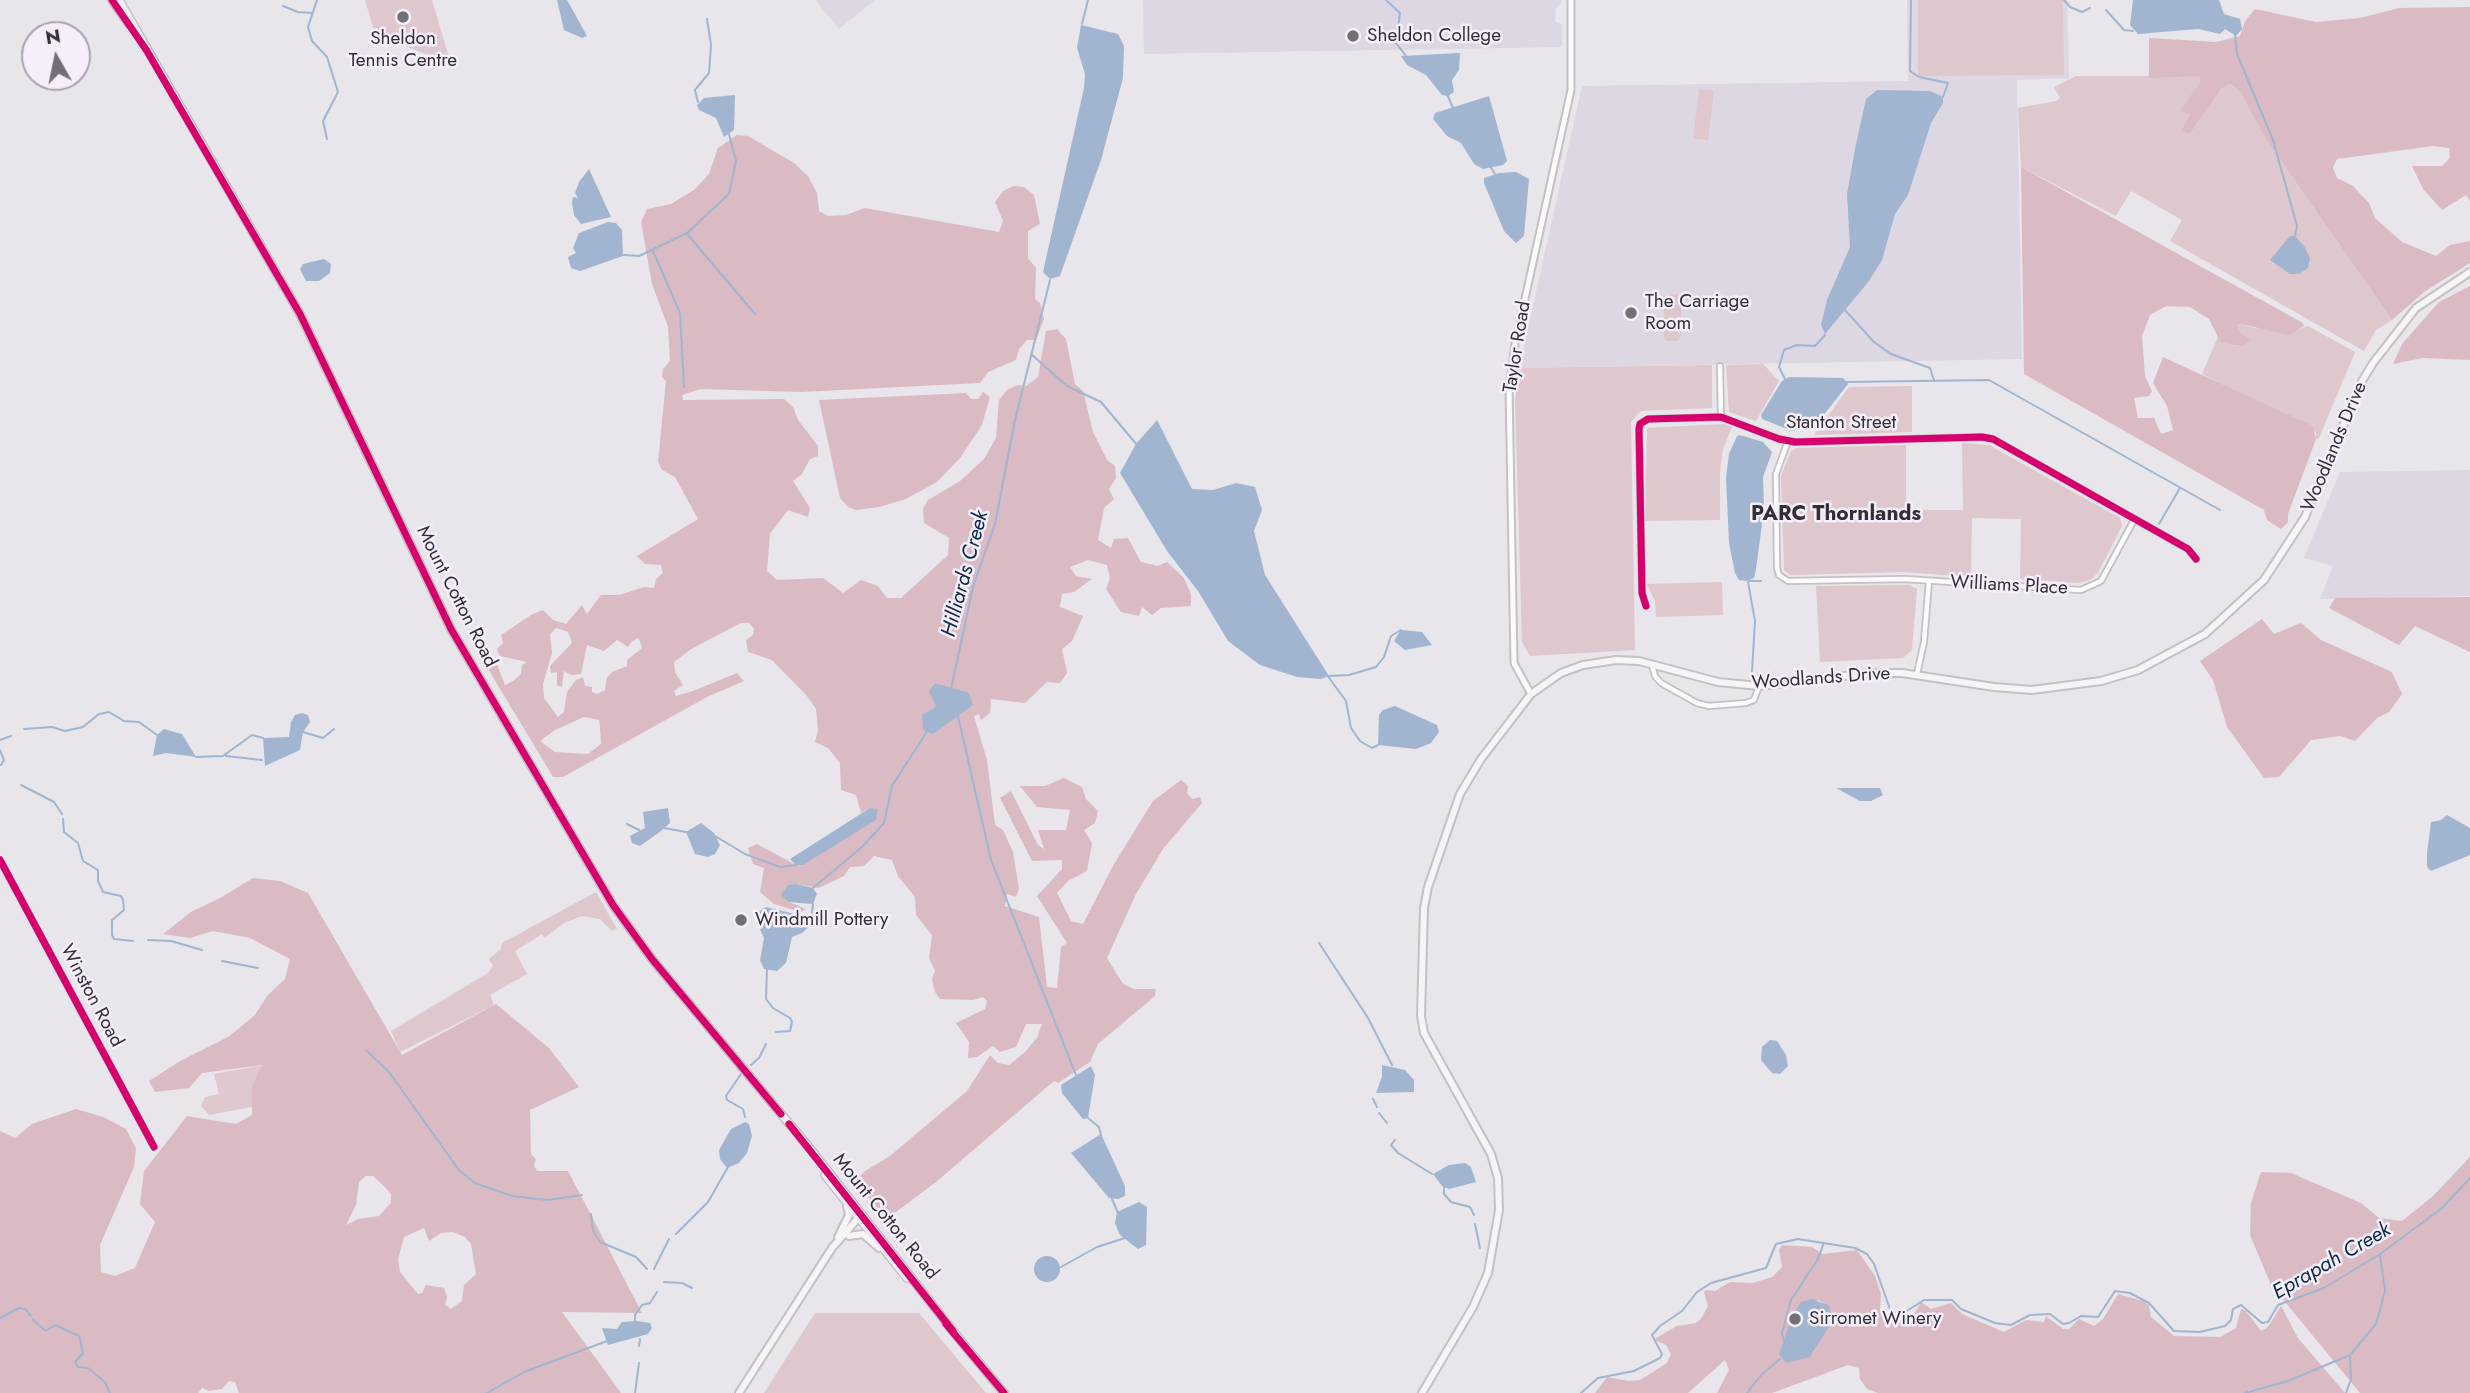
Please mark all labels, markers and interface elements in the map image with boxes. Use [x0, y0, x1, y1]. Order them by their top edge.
marker: Sheldon Tennis Centre [395, 9, 411, 25]
north arrow [21, 21, 91, 91]
text: N [43, 22, 63, 51]
place label: Sheldon College [1367, 25, 1501, 47]
place label: Sheldon Tennis Centre [349, 28, 457, 72]
marker: Sheldon College [1345, 28, 1361, 44]
place label: The Carriage Room [1645, 291, 1749, 335]
street label: Taylor Road [1500, 300, 1536, 394]
marker: The Carriage Room [1623, 305, 1639, 321]
street label: Woodlands Drive [2297, 379, 2373, 515]
street label: Stanton Street [1786, 412, 1896, 434]
district label: PARC Thornlands [1751, 502, 1921, 528]
water label: Hilliards Creek [937, 508, 995, 640]
street label: Mount Cotton Road [411, 523, 501, 671]
street label: Williams Place [1950, 572, 2068, 600]
street label: Woodlands Drive [1751, 663, 1891, 695]
place label: Windmill Pottery [755, 909, 888, 931]
marker: Windmill Pottery [733, 912, 749, 928]
street label: Winston Road [54, 941, 128, 1051]
street label: Mount Cotton Road [827, 1149, 943, 1285]
water label: Eprapah Creek [2268, 1218, 2396, 1306]
place label: Sirromet Winery [1809, 1308, 1941, 1330]
marker: Sirromet Winery [1787, 1311, 1803, 1327]

